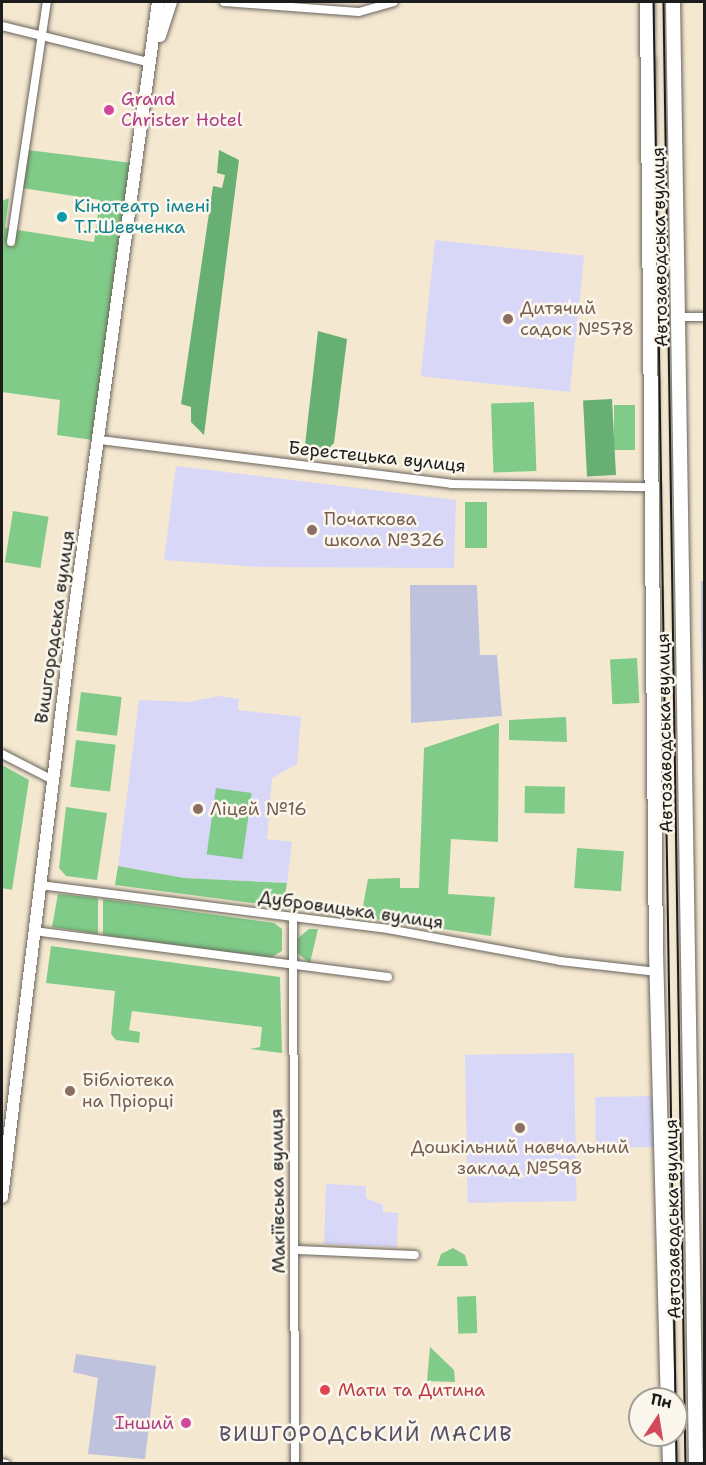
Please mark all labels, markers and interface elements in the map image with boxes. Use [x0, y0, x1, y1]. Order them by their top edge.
place label: Grand Christer Hotel [121, 89, 242, 132]
marker: Grand Christer Hotel [102, 103, 116, 117]
street label: Автозаводська вулиця [647, 147, 673, 347]
place label: Кінотеатр імені Т.Г.Шевченка [74, 196, 210, 238]
marker: Кінотеатр імені Т.Г.Шевченка [55, 210, 69, 224]
place label: Дитячий садок №578 [520, 298, 634, 340]
marker: Дитячий садок №578 [501, 312, 515, 326]
street label: Берестецька вулиця [287, 437, 467, 477]
place label: Початкова школа №326 [324, 509, 445, 552]
marker: Початкова школа №326 [305, 523, 319, 537]
street label: Вишгородська вулиця [31, 529, 79, 725]
street label: Автозаводська вулиця [652, 633, 678, 833]
place label: Ліцей №16 [210, 798, 307, 820]
marker: Ліцей №16 [191, 802, 205, 816]
street label: Дубровицька вулиця [257, 886, 445, 934]
place label: Бібліотека на Пріорці [82, 1070, 174, 1112]
marker: Бібліотека на Пріорці [63, 1084, 77, 1098]
street label: Макіївська вулиця [266, 1108, 290, 1274]
street label: Автозаводська вулиця [660, 1119, 686, 1319]
marker: Дошкільний навчальний заклад №598 [513, 1121, 527, 1135]
place label: Дошкільний навчальний заклад №598 [411, 1137, 629, 1180]
place label: Мати та Дитина [338, 1379, 485, 1401]
marker: Мати та Дитина [316, 1381, 334, 1399]
north arrow [628, 1387, 688, 1447]
text: Пн [649, 1388, 674, 1413]
place label: Інший [115, 1412, 174, 1434]
marker: Інший [179, 1416, 193, 1430]
district label: ВИШГОРОДСЬКИЙ МАСИВ [219, 1421, 513, 1447]

